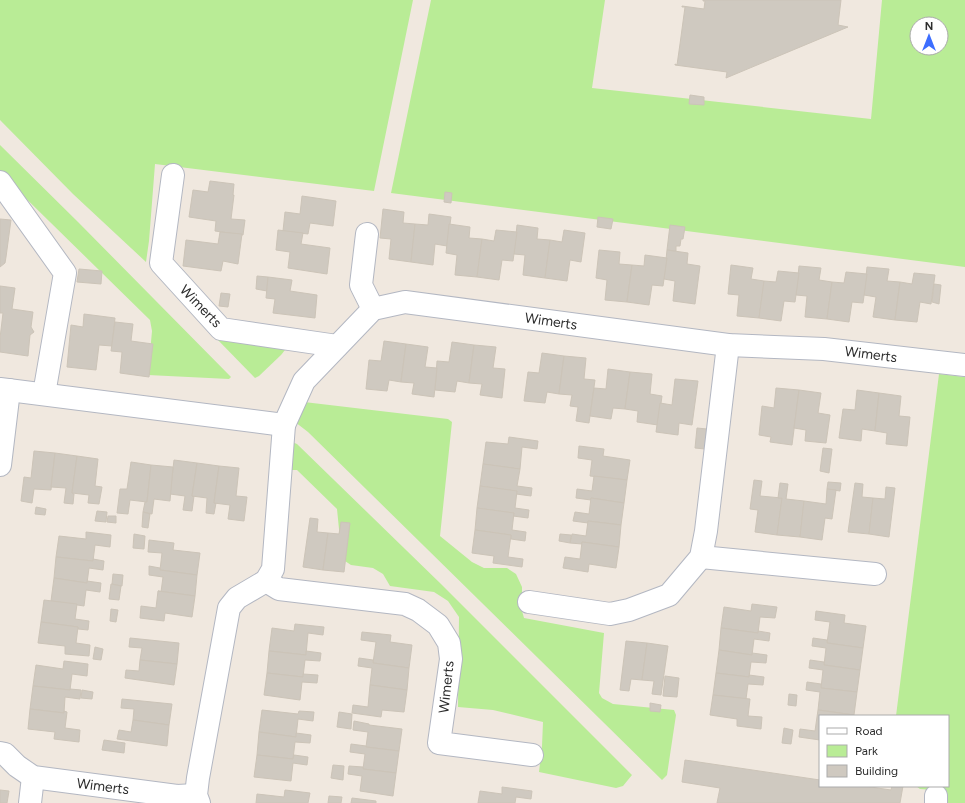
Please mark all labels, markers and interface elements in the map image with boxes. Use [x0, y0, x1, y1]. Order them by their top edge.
north arrow [909, 16, 949, 56]
text: N [925, 20, 933, 33]
street label: Wimerts [176, 281, 225, 331]
street label: Wimerts [524, 309, 578, 334]
street label: Wimerts [844, 343, 898, 366]
street label: Wimerts [435, 660, 458, 714]
legend [819, 715, 949, 787]
text: Road [855, 724, 883, 738]
text: Park [855, 744, 878, 758]
text: Building [855, 764, 898, 778]
street label: Wimerts [76, 775, 130, 798]

